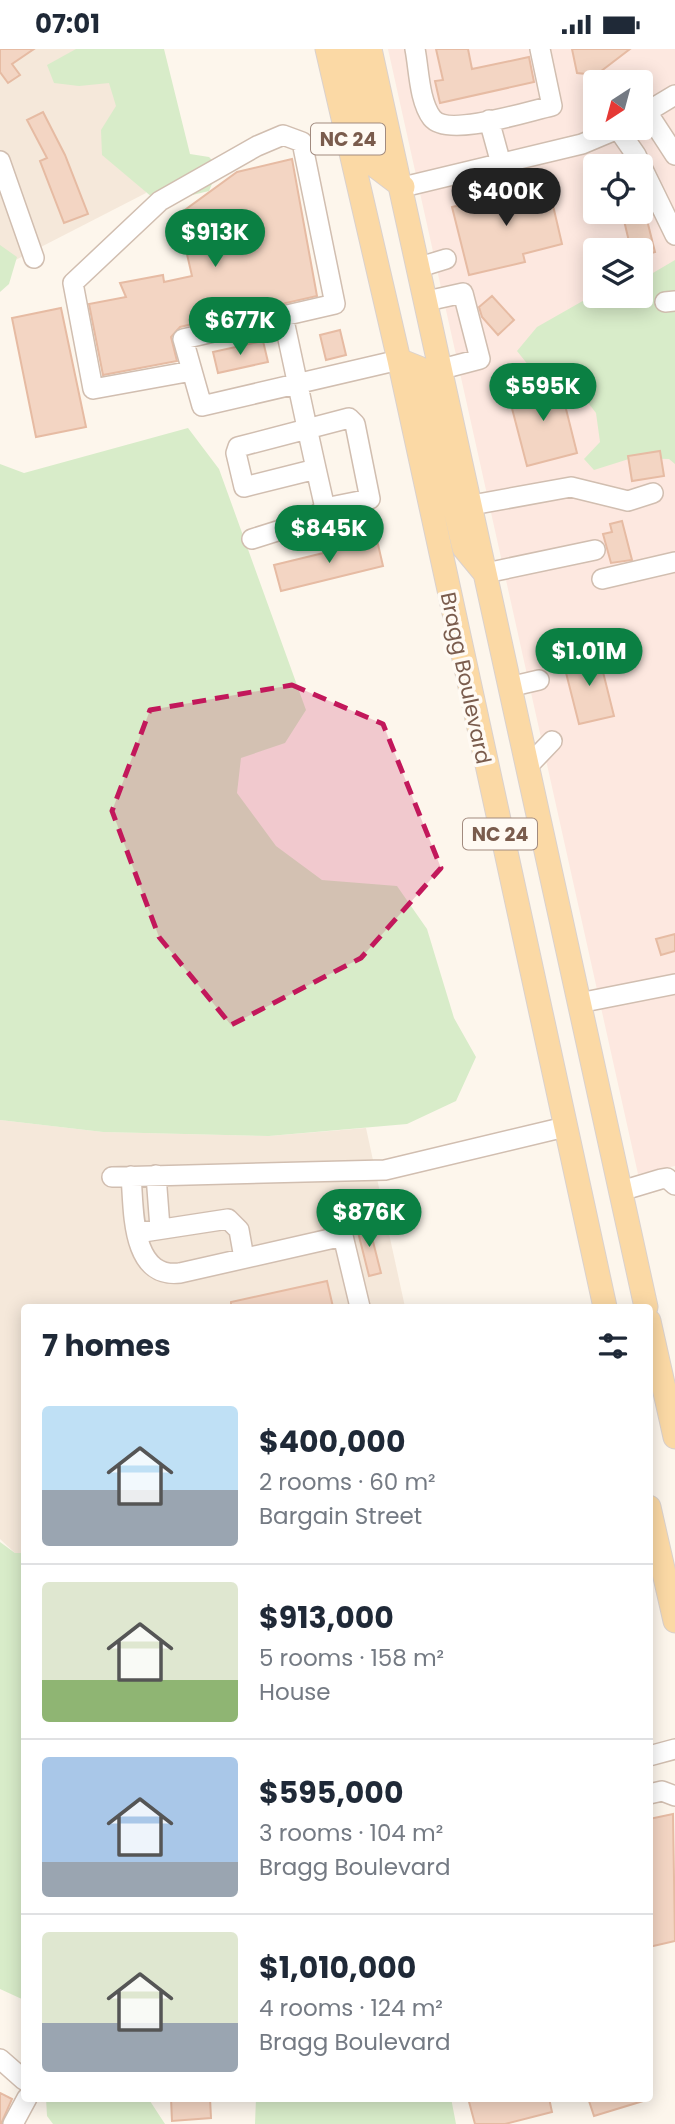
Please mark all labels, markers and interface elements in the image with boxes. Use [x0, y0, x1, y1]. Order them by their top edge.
text: 07:01 [35, 6, 100, 42]
north arrow [583, 70, 653, 140]
map controls [583, 70, 653, 308]
road number: NC 24 [311, 123, 385, 155]
button: locate [583, 154, 653, 224]
pin: $400K [457, 169, 555, 228]
text: $400K [468, 175, 544, 207]
pin: $913K [166, 209, 264, 269]
text: $913K [181, 216, 249, 248]
button: layers [583, 238, 653, 308]
pin: $677K [191, 297, 289, 357]
text: $677K [205, 304, 275, 336]
pin: $595K [494, 363, 592, 423]
text: $595K [505, 370, 581, 402]
pin: $845K [280, 505, 378, 565]
text: $845K [291, 512, 367, 544]
street label: Bragg Boulevard [434, 589, 498, 767]
pin: $1.01M [532, 629, 646, 688]
text: $1.01M [551, 635, 627, 667]
road number: NC 24 [463, 819, 537, 849]
pin: $876K [320, 1189, 418, 1249]
text: $876K [332, 1196, 406, 1228]
text: 7 homes [42, 1324, 171, 1367]
icon: filters [594, 1327, 632, 1365]
text: $400,000 [259, 1420, 405, 1463]
icon: home [98, 1434, 182, 1518]
text: 2 rooms · 60 m² [259, 1466, 436, 1498]
text: Bargain Street [259, 1500, 422, 1532]
text: $913,000 [259, 1596, 394, 1639]
icon: home [98, 1610, 182, 1694]
text: 5 rooms · 158 m² [259, 1642, 444, 1674]
text: House [259, 1676, 331, 1708]
text: $595,000 [259, 1771, 403, 1814]
icon: home [98, 1785, 182, 1869]
text: 3 rooms · 104 m² [259, 1817, 443, 1849]
text: Bragg Boulevard [259, 1851, 451, 1883]
text: $1,010,000 [259, 1946, 416, 1989]
icon: home [98, 1960, 182, 2044]
text: 4 rooms · 124 m² [259, 1992, 443, 2024]
text: Bragg Boulevard [259, 2026, 451, 2058]

